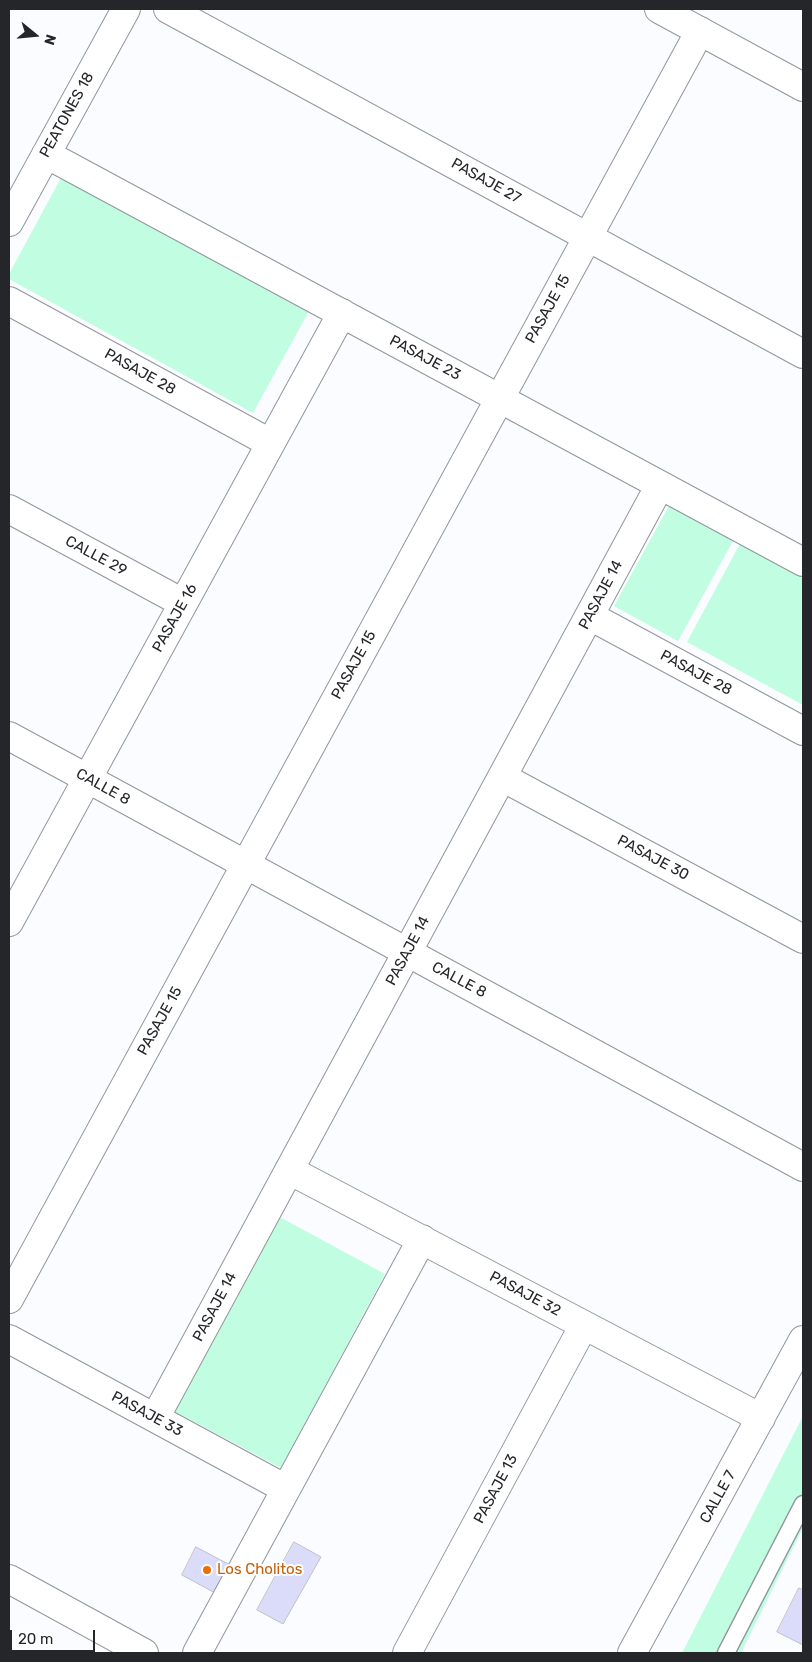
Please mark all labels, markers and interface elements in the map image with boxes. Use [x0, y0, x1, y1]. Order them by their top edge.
north arrow [10, 10, 60, 60]
text: N [40, 32, 59, 47]
street label: PEATONES 18 [36, 69, 98, 161]
street label: PASAJE 27 [448, 155, 524, 207]
street label: PASAJE 15 [522, 272, 574, 346]
street label: PASAJE 23 [386, 332, 464, 384]
street label: PASAJE 28 [101, 345, 179, 399]
street label: CALLE 29 [62, 532, 130, 580]
street label: PASAJE 14 [575, 557, 627, 633]
street label: PASAJE 16 [149, 581, 201, 655]
street label: PASAJE 15 [328, 628, 380, 702]
street label: PASAJE 28 [657, 647, 735, 699]
street label: CALLE 8 [73, 765, 133, 809]
street label: PASAJE 30 [614, 832, 692, 884]
street label: PASAJE 14 [382, 913, 434, 989]
street label: CALLE 8 [429, 958, 489, 1002]
street label: PASAJE 15 [134, 984, 186, 1058]
street label: PASAJE 32 [486, 1268, 564, 1320]
street label: PASAJE 14 [189, 1269, 241, 1345]
street label: PASAJE 33 [108, 1388, 186, 1440]
street label: PASAJE 13 [470, 1451, 522, 1527]
street label: CALLE 7 [696, 1468, 740, 1526]
place label: Los Cholitos [217, 1561, 302, 1579]
marker: Los Cholitos [201, 1564, 213, 1576]
scale bar [12, 1620, 98, 1652]
text: 20 m [18, 1630, 53, 1648]

